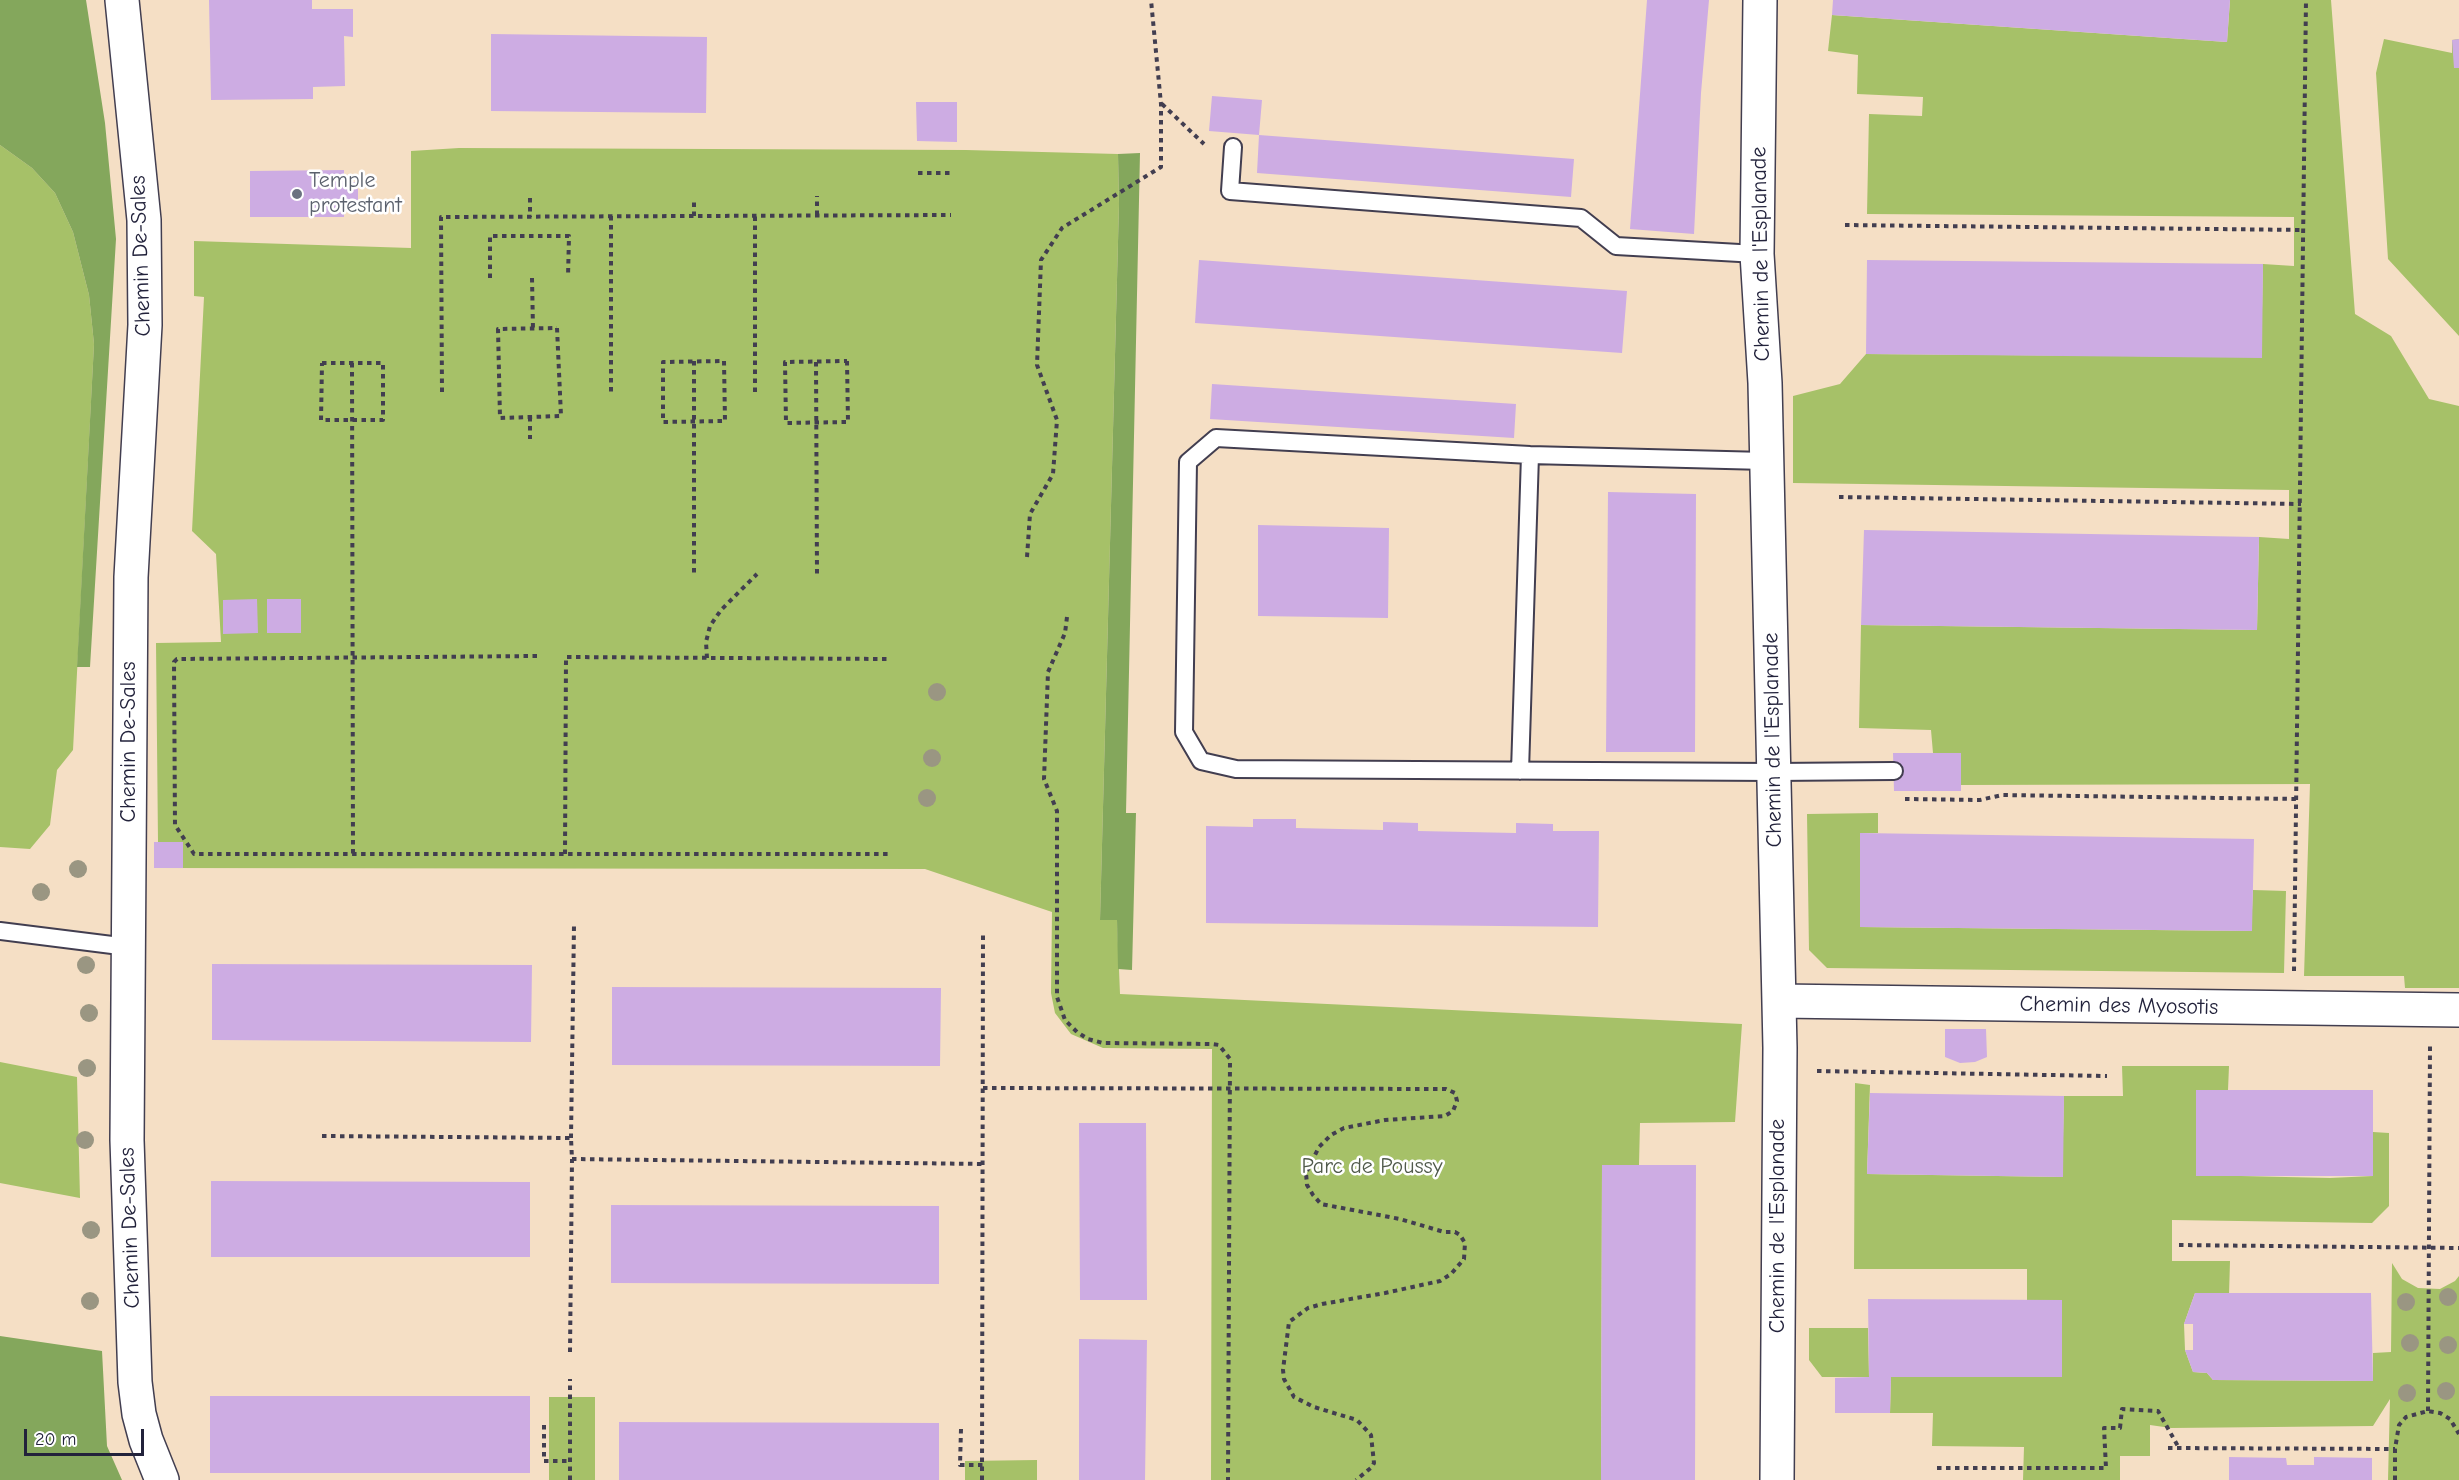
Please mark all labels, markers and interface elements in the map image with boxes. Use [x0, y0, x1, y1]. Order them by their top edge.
street label: Chemin de l'Esplanade [1746, 146, 1776, 362]
place label: Temple protestant [309, 168, 402, 220]
street label: Chemin De-Sales [125, 175, 157, 337]
marker: Temple protestant [290, 187, 304, 201]
street label: Chemin de l'Esplanade [1758, 632, 1788, 848]
street label: Chemin De-Sales [116, 661, 142, 823]
street label: Chemin des Myosotis [2019, 991, 2219, 1021]
street label: Chemin de l'Esplanade [1765, 1119, 1791, 1333]
street label: Chemin De-Sales [114, 1147, 146, 1309]
park label: Parc de Poussy [1301, 1154, 1443, 1180]
scale bar [27, 1417, 147, 1455]
text: 20 m [35, 1429, 76, 1450]

